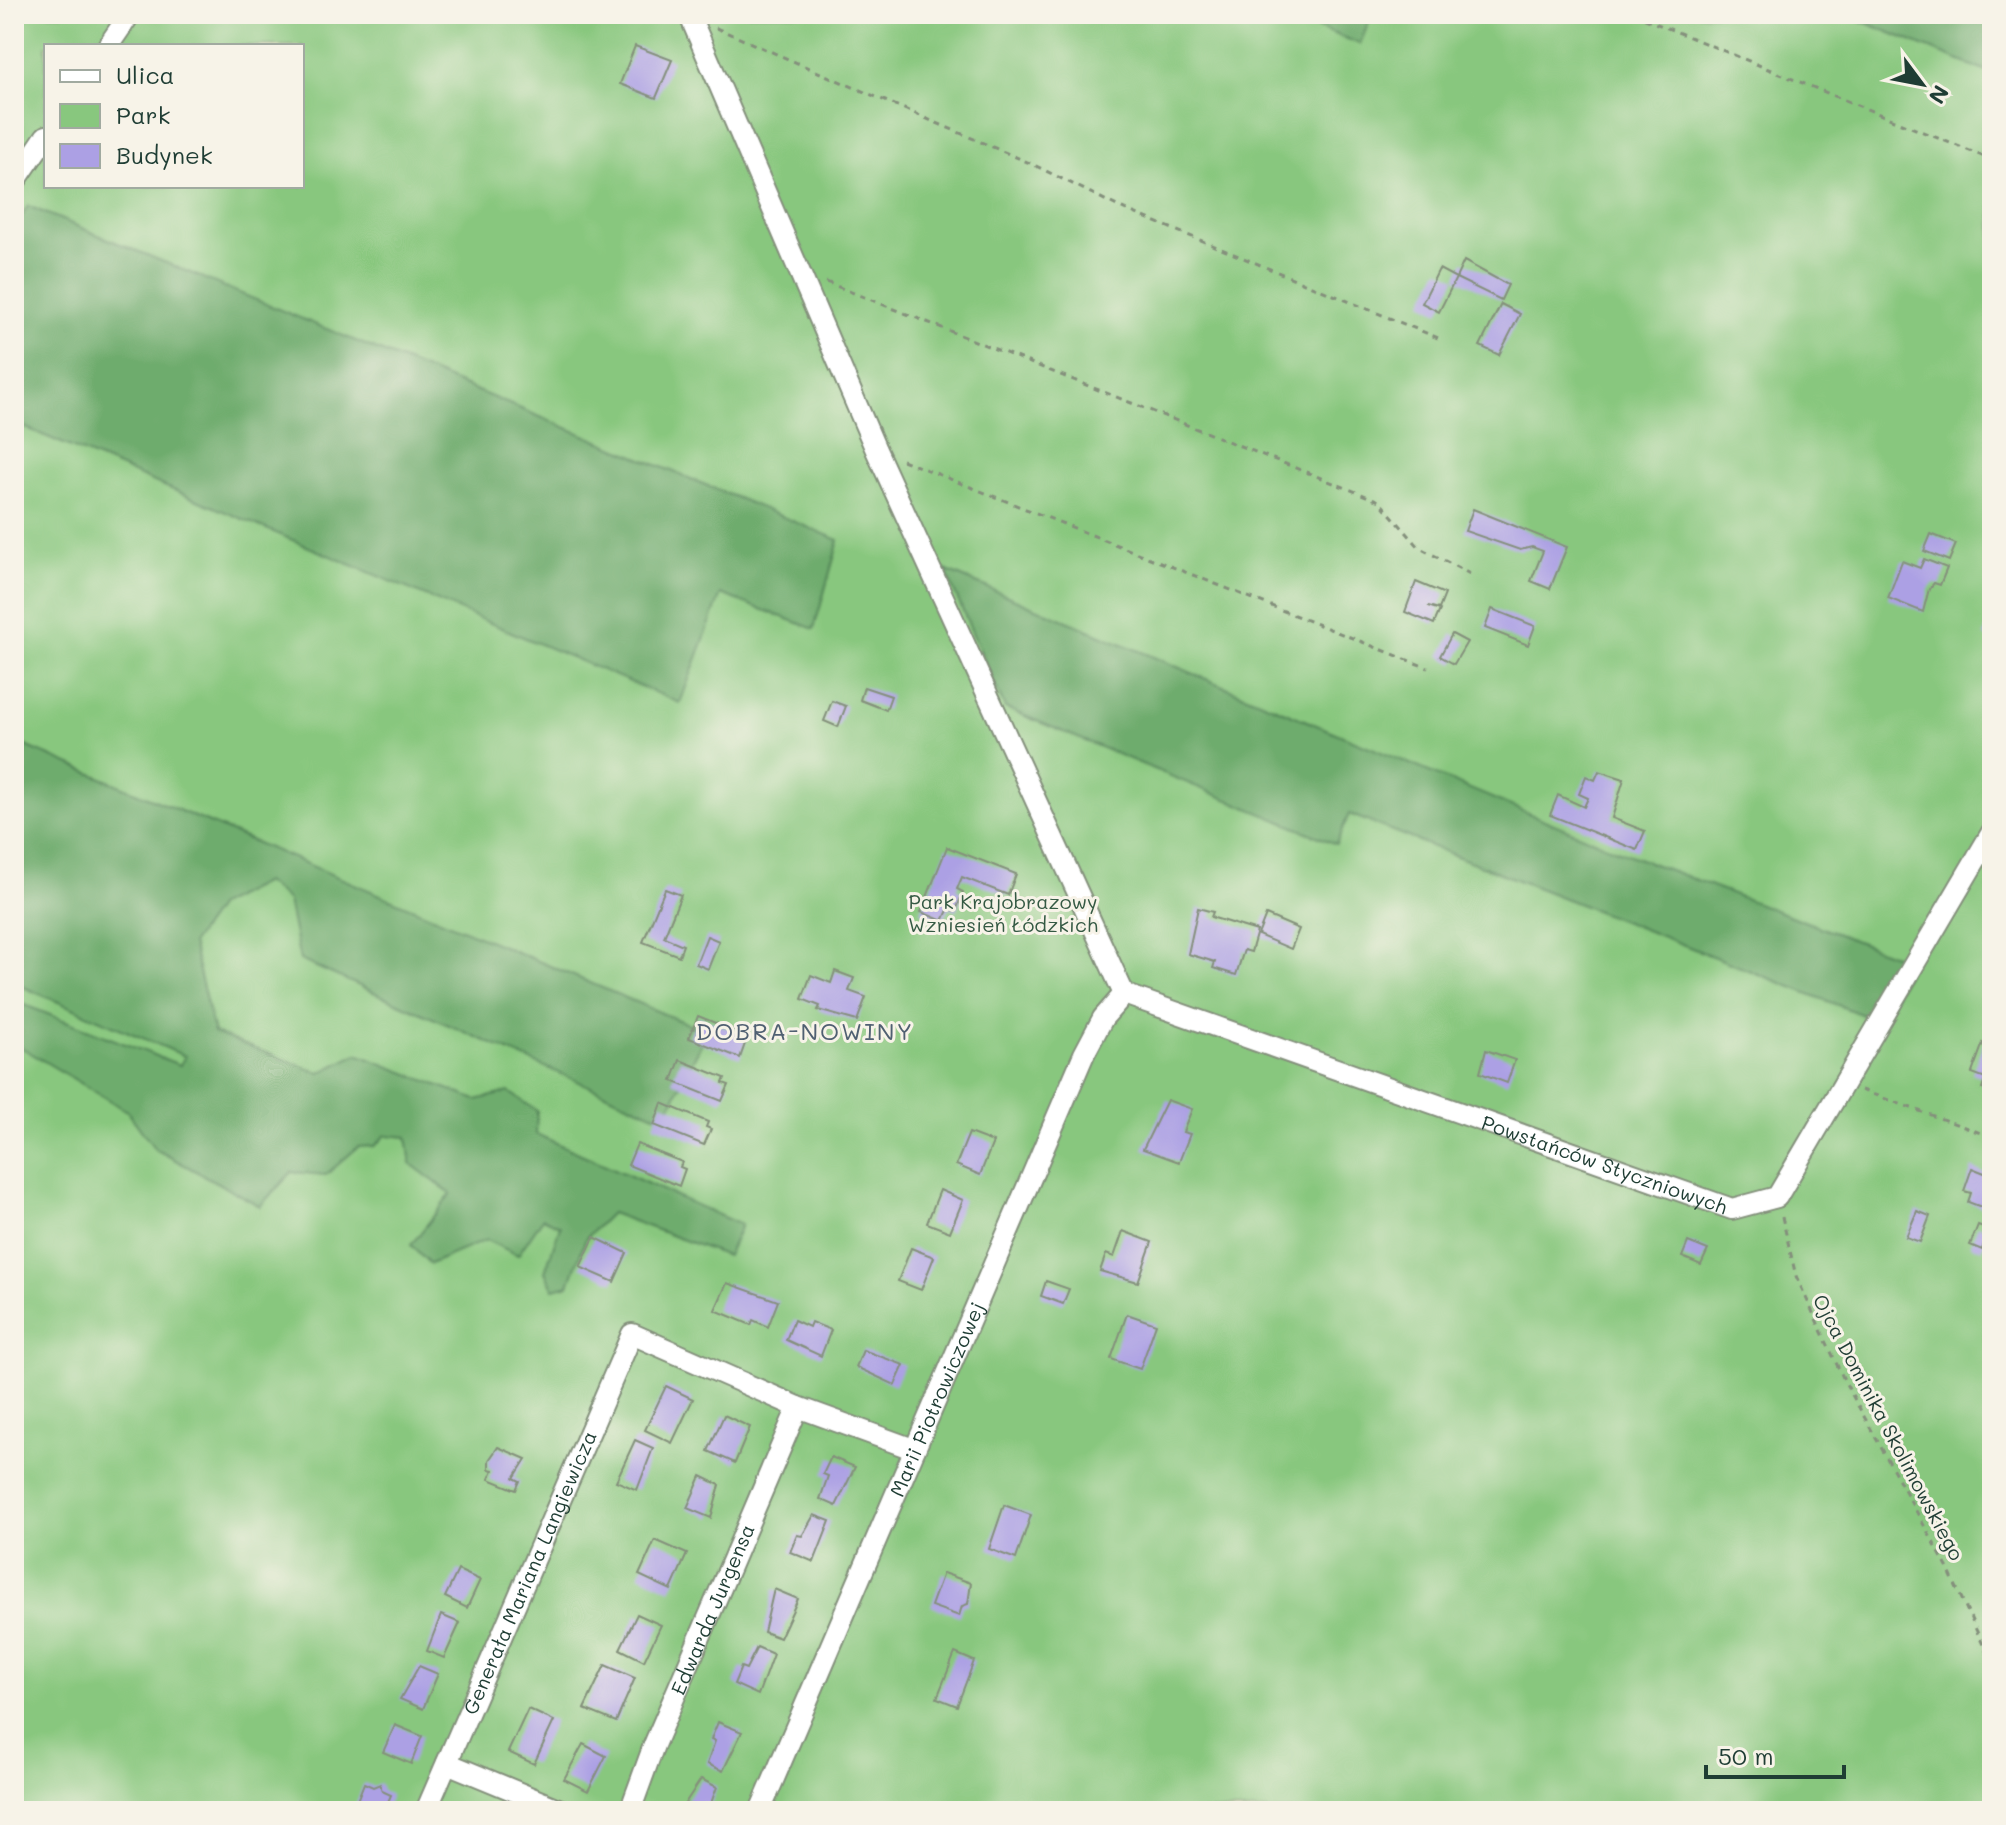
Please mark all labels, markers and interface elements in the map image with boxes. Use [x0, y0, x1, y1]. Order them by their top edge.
legend [44, 44, 304, 188]
north arrow [1882, 44, 1962, 124]
text: Ulica [116, 59, 174, 90]
text: N [1923, 80, 1956, 110]
text: Park [116, 99, 170, 130]
text: Budynek [116, 139, 213, 170]
park label: Park Krajobrazowy Wzniesień Łódzkich [908, 888, 1098, 937]
district label: DOBRA-NOWINY [696, 1015, 914, 1046]
street label: Powstańców Styczniowych [1478, 1109, 1731, 1219]
street label: Ojca Dominika Skolimowskiego [1808, 1289, 1970, 1565]
street label: Marii Piotrowiczowej [883, 1298, 989, 1500]
street label: Generała Mariana Langiewicza [456, 1426, 602, 1718]
street label: Edwarda Jurgensa [664, 1520, 760, 1698]
scale bar [1706, 1729, 1844, 1779]
text: 50 m [1718, 1740, 1774, 1771]

